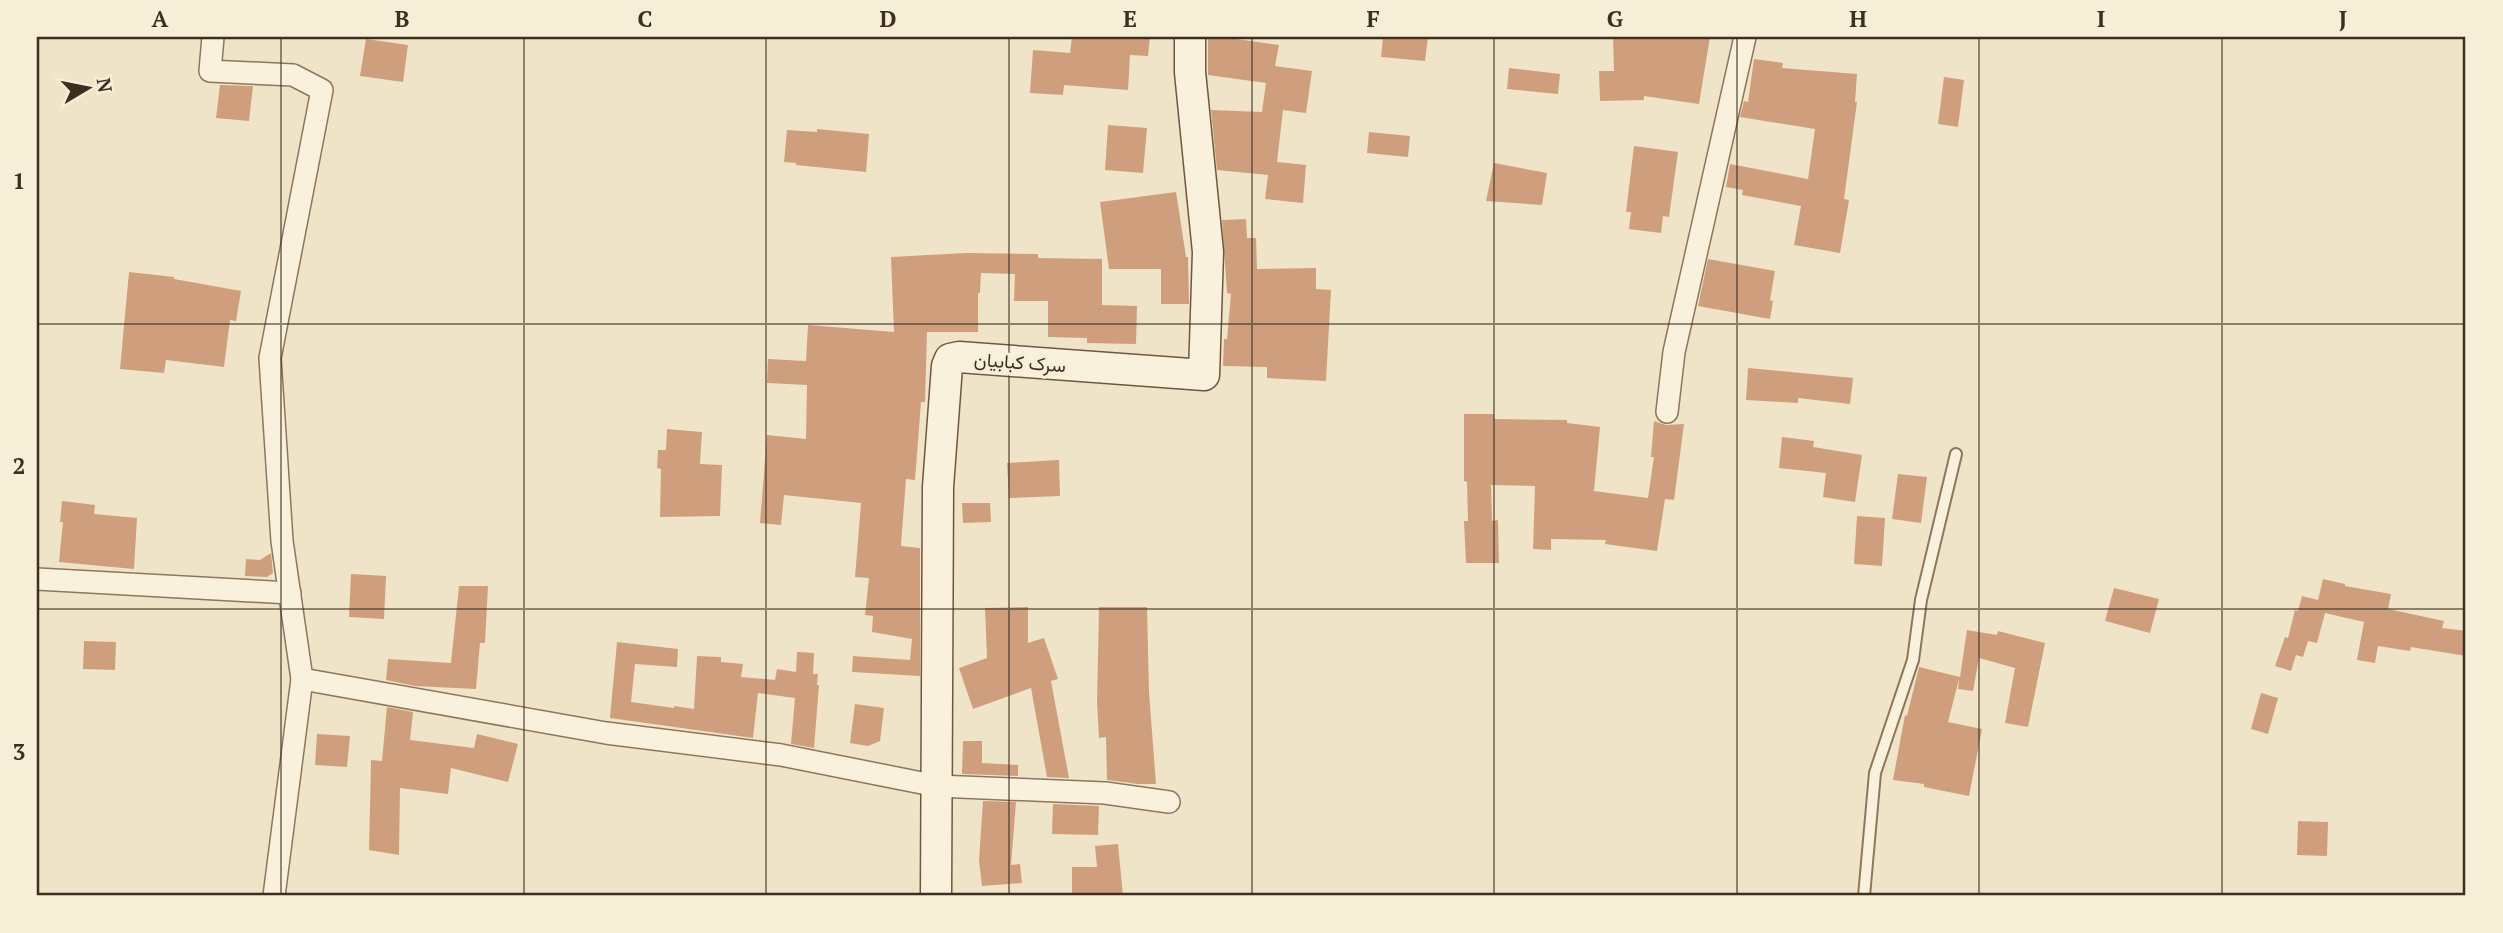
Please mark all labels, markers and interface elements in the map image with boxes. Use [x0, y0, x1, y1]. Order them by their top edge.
text: A [152, 3, 169, 34]
text: B [395, 3, 410, 34]
text: C [638, 3, 653, 34]
text: D [880, 3, 897, 34]
text: E [1123, 3, 1137, 34]
text: F [1366, 3, 1380, 34]
text: G [1607, 3, 1624, 34]
text: H [1849, 3, 1867, 34]
text: I [2097, 3, 2105, 34]
text: J [2339, 3, 2347, 34]
north arrow [52, 52, 122, 122]
text: N [92, 76, 119, 95]
text: 1 [13, 165, 26, 196]
street label: سرک کبابیان [973, 346, 1067, 377]
text: 2 [13, 450, 26, 481]
text: 3 [13, 736, 26, 767]

